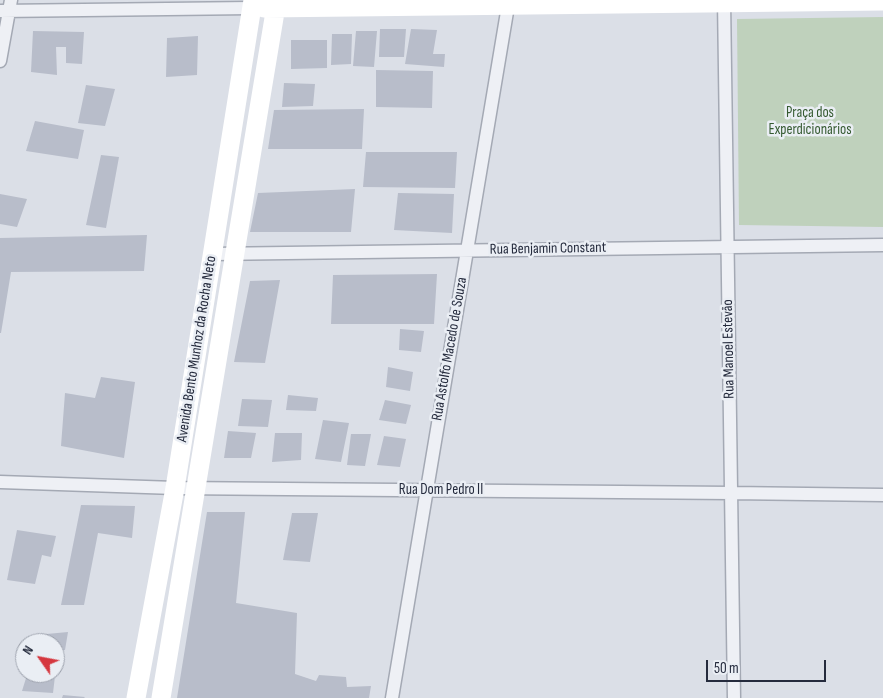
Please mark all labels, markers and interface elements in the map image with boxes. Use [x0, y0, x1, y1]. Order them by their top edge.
park label: Praça dos Experdicionários [768, 104, 852, 139]
street label: Rua Benjamin Constant [489, 239, 607, 259]
street label: Avenida Bento Munhoz da Rocha Neto [173, 255, 221, 443]
street label: Rua Astolfo Macedo de Souza [428, 276, 472, 422]
street label: Rua Manoel Estevão [719, 299, 739, 399]
street label: Rua Dom Pedro II [399, 481, 483, 499]
north arrow [15, 633, 65, 683]
text: N [19, 642, 37, 658]
scale bar [708, 650, 828, 682]
text: 50 m [714, 659, 739, 678]

